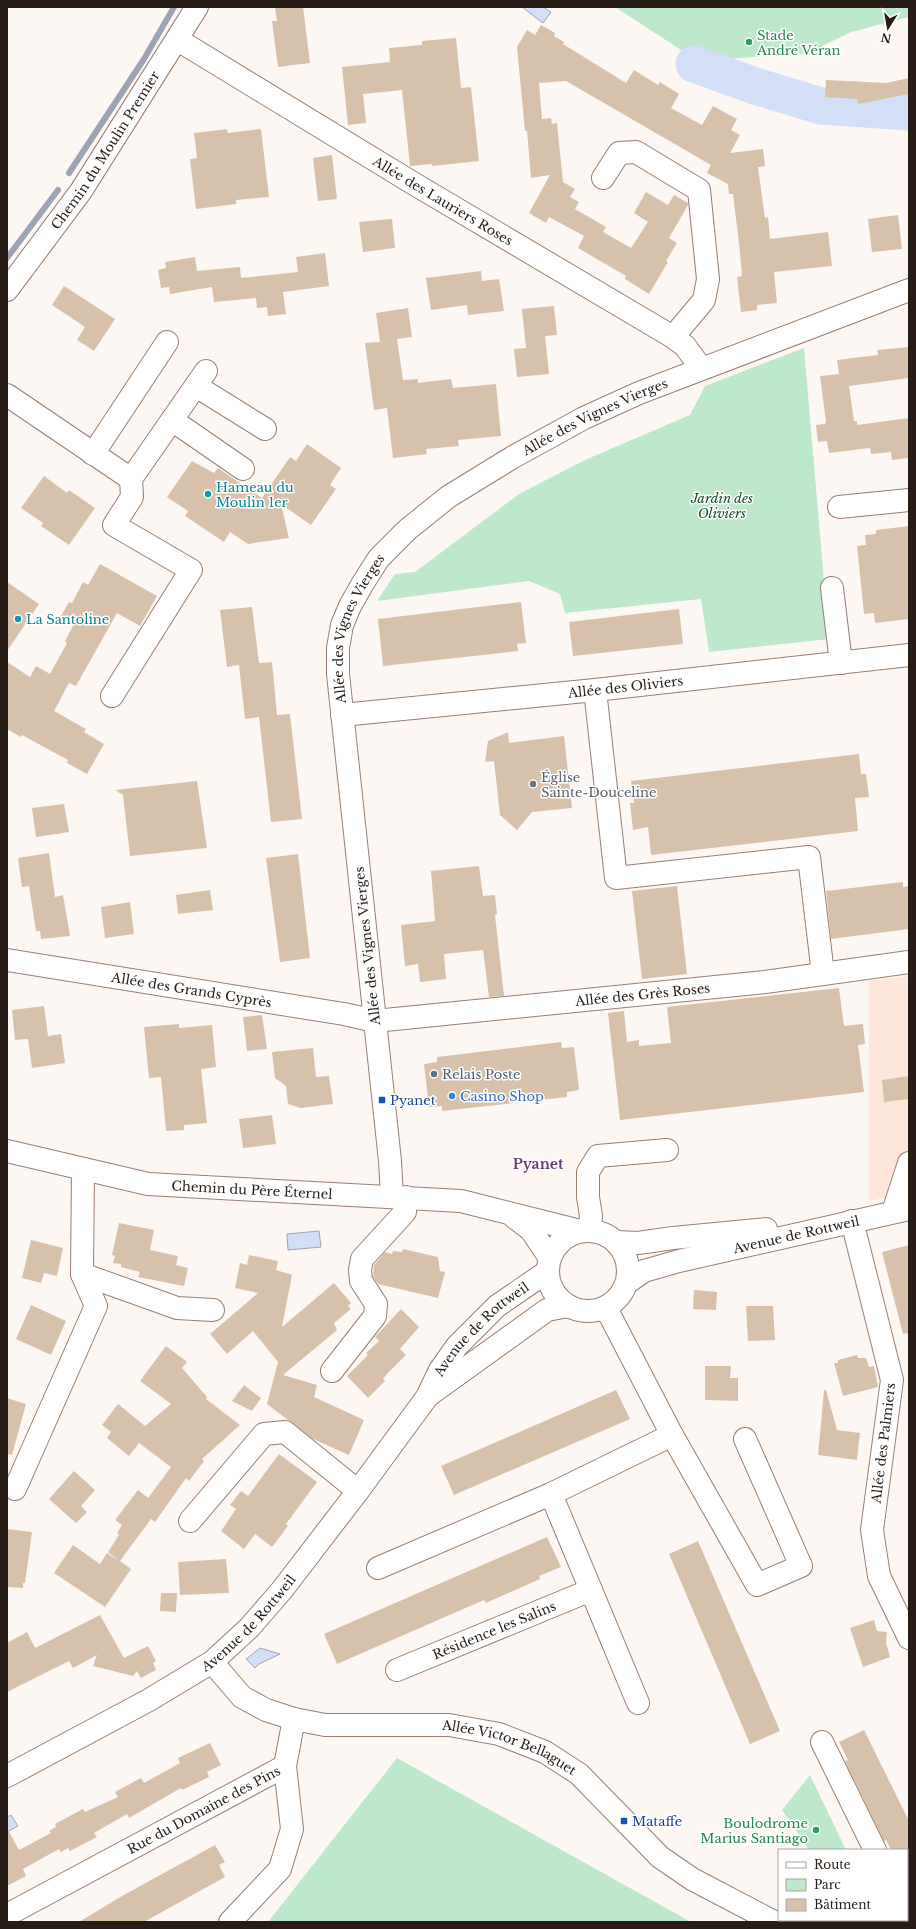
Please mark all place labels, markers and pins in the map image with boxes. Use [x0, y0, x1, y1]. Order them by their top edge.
place label: Stade André Véran [756, 27, 840, 59]
marker: Stade André Véran [744, 37, 754, 47]
place label: Hameau du Moulin 1er [216, 479, 294, 511]
marker: Hameau du Moulin 1er [203, 489, 213, 499]
place label: La Santoline [26, 611, 109, 628]
marker: La Santoline [13, 614, 23, 624]
place label: Église Sainte-Douceline [541, 769, 656, 801]
marker: Église Sainte-Douceline [528, 779, 538, 789]
place label: Relais Poste [442, 1066, 520, 1083]
marker: Relais Poste [429, 1069, 439, 1079]
place label: Casino Shop [460, 1088, 544, 1105]
marker: Casino Shop [447, 1091, 457, 1101]
place label: Pyanet [390, 1092, 436, 1109]
marker: Pyanet [377, 1095, 387, 1105]
place label: Mataffe [632, 1813, 682, 1830]
place label: Boulodrome Marius Santiago [700, 1815, 808, 1847]
marker: Mataffe [619, 1816, 629, 1826]
marker: Boulodrome Marius Santiago [811, 1825, 821, 1835]

